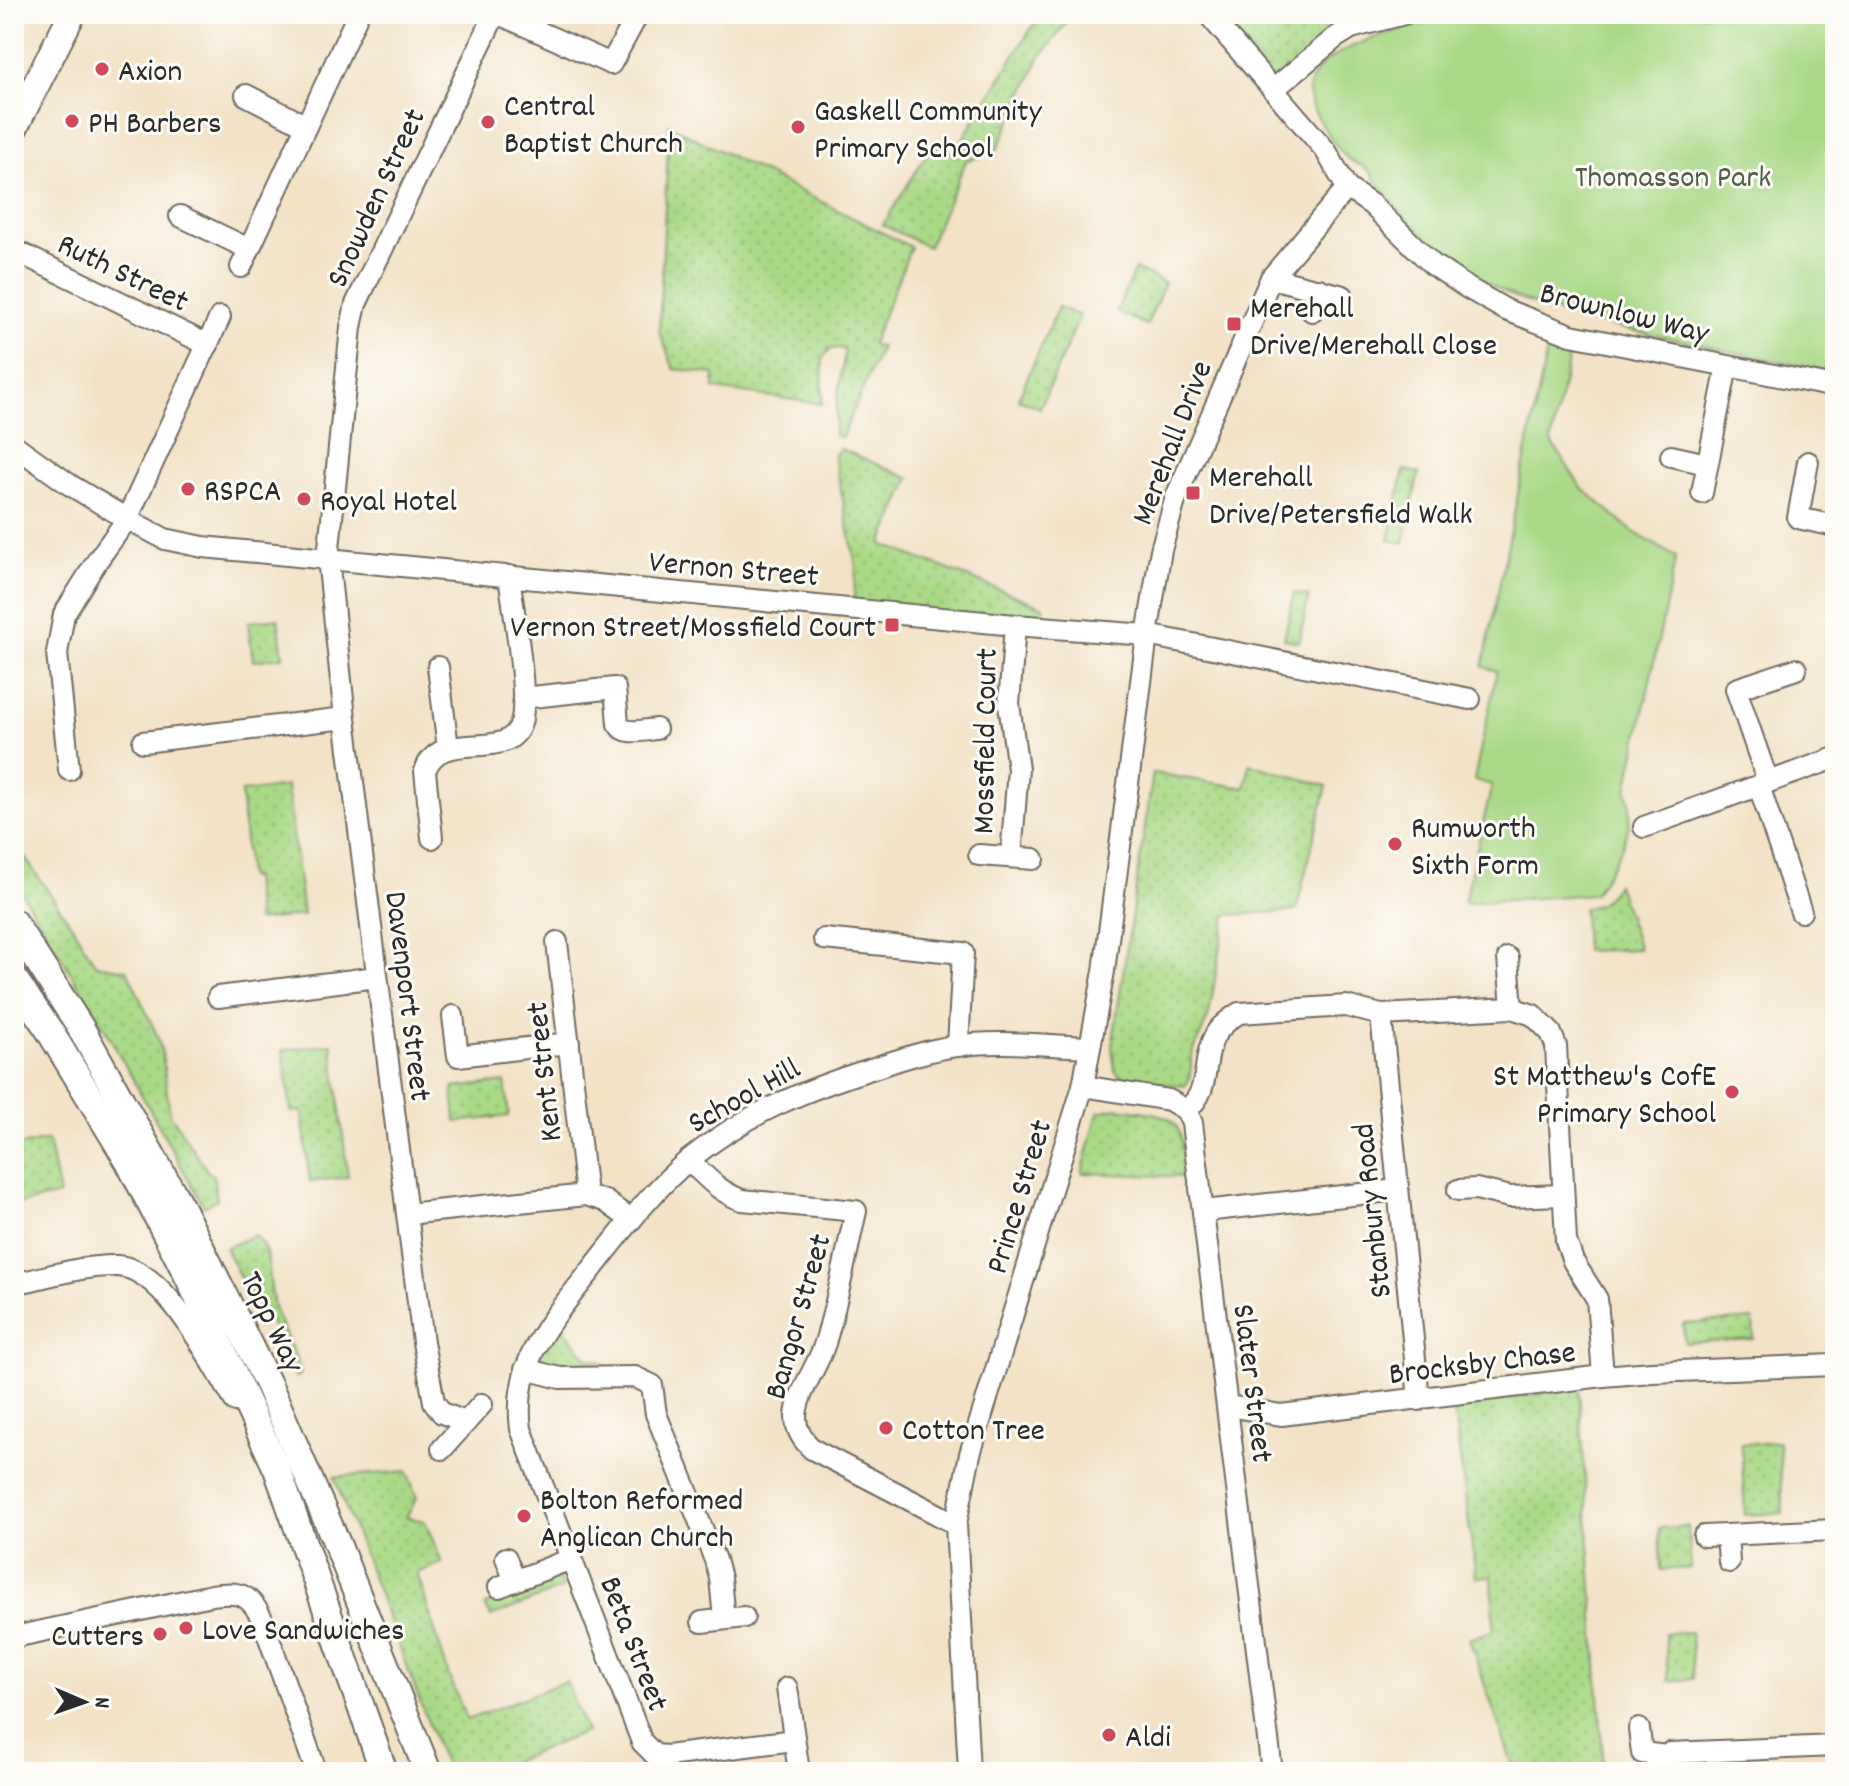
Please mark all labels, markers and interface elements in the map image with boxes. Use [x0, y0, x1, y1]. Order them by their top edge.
place label: Axion [118, 51, 182, 97]
marker: Axion [93, 60, 111, 78]
place label: Central Baptist Church [504, 86, 683, 169]
place label: Gaskell Community Primary School [814, 91, 1043, 174]
street label: Snowden Street [317, 102, 440, 296]
place label: PH Barbers [88, 103, 222, 149]
marker: PH Barbers [63, 112, 81, 130]
marker: Central Baptist Church [479, 113, 497, 131]
marker: Gaskell Community Primary School [789, 118, 807, 136]
park label: Thomasson Park [1575, 157, 1771, 203]
street label: Ruth Street [48, 224, 195, 327]
street label: Brownlow Way [1534, 273, 1714, 359]
place label: Merehall Drive/Merehall Close [1250, 288, 1497, 371]
marker: Merehall Drive/Merehall Close [1225, 315, 1243, 333]
street label: Merehall Drive [1122, 355, 1227, 533]
place label: Merehall Drive/Petersfield Walk [1209, 457, 1473, 540]
place label: RSPCA [204, 471, 282, 517]
marker: RSPCA [179, 480, 197, 498]
place label: Royal Hotel [320, 481, 457, 527]
marker: Merehall Drive/Petersfield Walk [1184, 484, 1202, 502]
marker: Royal Hotel [295, 490, 313, 508]
street label: Vernon Street [647, 542, 821, 602]
place label: Vernon Street/Mossfield Court [510, 607, 876, 653]
marker: Vernon Street/Mossfield Court [883, 616, 901, 634]
street label: Mossfield Court [963, 647, 1013, 835]
place label: Rumworth Sixth Form [1411, 808, 1539, 891]
marker: Rumworth Sixth Form [1386, 835, 1404, 853]
street label: Davenport Street [369, 889, 441, 1105]
street label: Kent Street [517, 999, 577, 1144]
street label: School Hill [681, 1048, 810, 1148]
place label: St Matthew's CofE Primary School [1493, 1056, 1716, 1139]
marker: St Matthew's CofE Primary School [1723, 1083, 1741, 1101]
street label: Prince Street [977, 1114, 1067, 1280]
street label: Stanbury Road [1343, 1121, 1407, 1300]
street label: Bangor Street [755, 1229, 846, 1406]
street label: Topp Way [225, 1265, 314, 1382]
street label: Slater Street [1217, 1302, 1283, 1466]
street label: Brocksby Chase [1387, 1332, 1579, 1400]
place label: Cotton Tree [902, 1410, 1045, 1456]
marker: Cotton Tree [877, 1419, 895, 1437]
place label: Bolton Reformed Anglican Church [540, 1480, 743, 1563]
marker: Bolton Reformed Anglican Church [515, 1507, 533, 1525]
street label: Beta Street [585, 1571, 678, 1719]
place label: Love Sandwiches [202, 1610, 405, 1656]
place label: Cutters [51, 1616, 144, 1662]
marker: Love Sandwiches [177, 1619, 195, 1637]
marker: Cutters [151, 1625, 169, 1643]
north arrow [44, 1662, 124, 1742]
text: N [85, 1697, 116, 1709]
place label: Aldi [1125, 1717, 1171, 1763]
marker: Aldi [1100, 1726, 1118, 1744]

